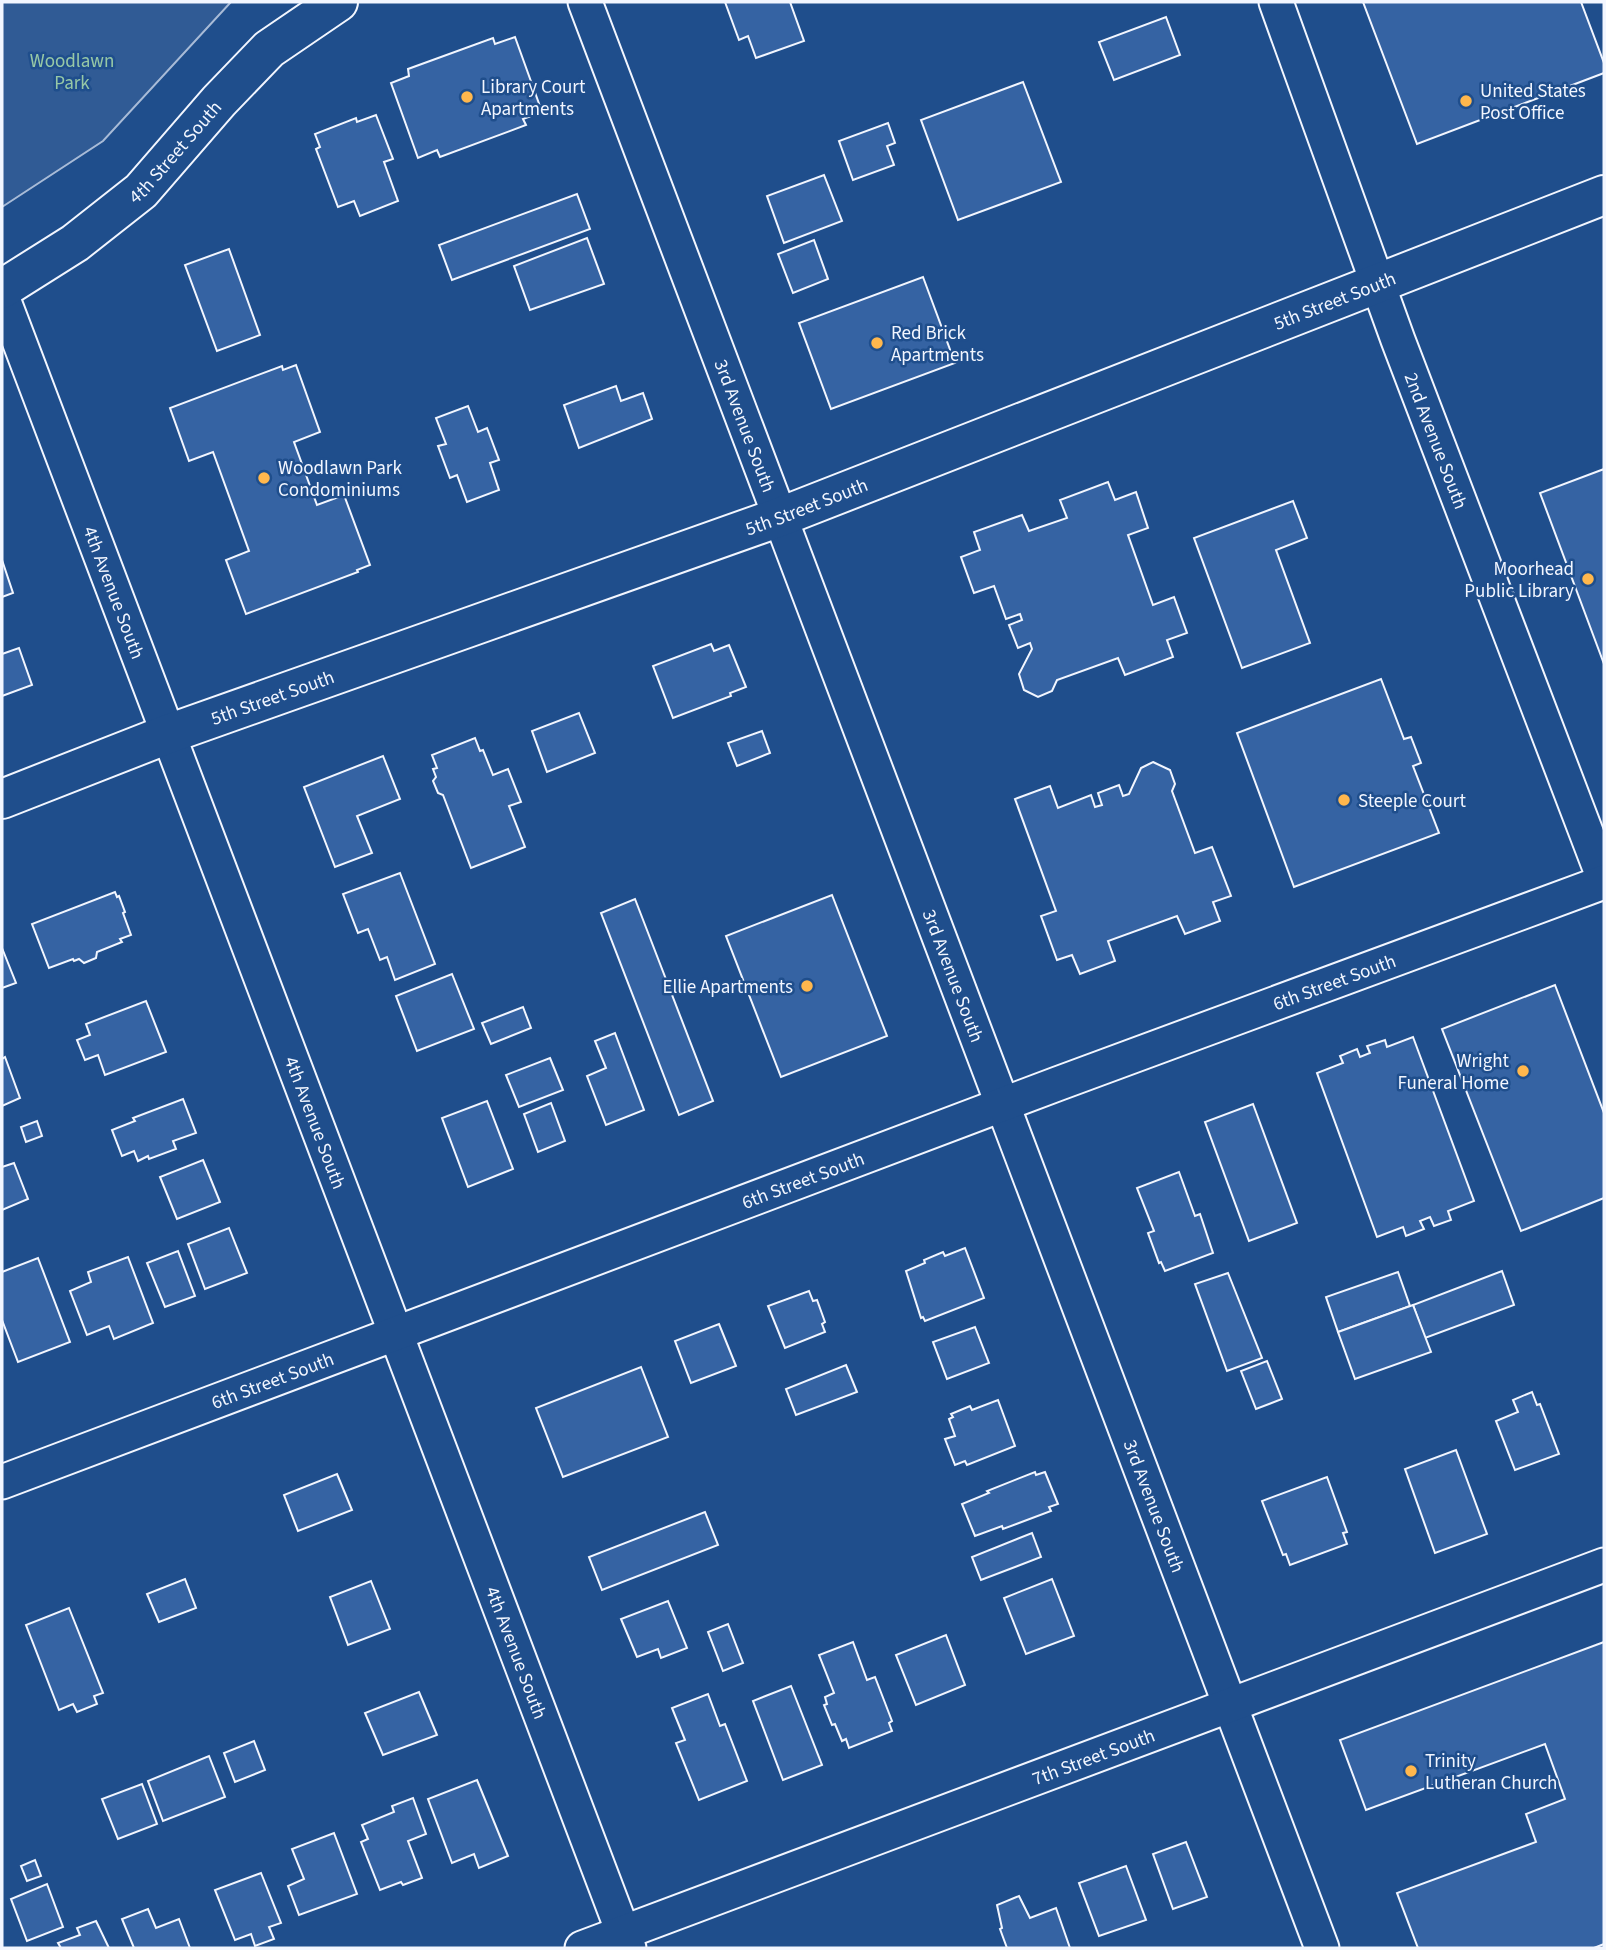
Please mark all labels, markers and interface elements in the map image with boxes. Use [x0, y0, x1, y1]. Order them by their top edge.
park label: Woodlawn Park [30, 48, 114, 97]
place label: Library Court Apartments [481, 74, 586, 123]
place label: United States Post Office [1480, 78, 1586, 127]
marker: Library Court Apartments [459, 89, 475, 105]
marker: United States Post Office [1458, 93, 1474, 109]
street label: 4th Street South [123, 95, 228, 211]
street label: 5th Street South [1270, 266, 1400, 338]
place label: Red Brick Apartments [891, 320, 984, 369]
marker: Red Brick Apartments [869, 335, 885, 351]
street label: 3rd Avenue South [707, 356, 782, 497]
street label: 2nd Avenue South [1397, 369, 1473, 513]
place label: Woodlawn Park Condominiums [278, 455, 402, 504]
marker: Woodlawn Park Condominiums [256, 470, 272, 486]
street label: 5th Street South [742, 472, 872, 543]
street label: 4th Avenue South [76, 523, 151, 663]
place label: Moorhead Public Library [1464, 556, 1574, 605]
marker: Moorhead Public Library [1580, 571, 1596, 587]
street label: 5th Street South [208, 664, 338, 733]
place label: Steeple Court [1358, 788, 1466, 815]
marker: Steeple Court [1336, 792, 1352, 808]
street label: 3rd Avenue South [915, 906, 990, 1046]
street label: 6th Street South [1269, 948, 1400, 1018]
place label: Ellie Apartments [662, 974, 793, 1001]
marker: Ellie Apartments [799, 978, 815, 994]
place label: Wright Funeral Home [1398, 1048, 1510, 1097]
street label: 4th Avenue South [277, 1053, 352, 1193]
marker: Wright Funeral Home [1515, 1063, 1531, 1079]
street label: 6th Street South [738, 1146, 869, 1217]
street label: 6th Street South [208, 1346, 338, 1417]
street label: 3rd Avenue South [1116, 1436, 1191, 1577]
street label: 4th Avenue South [478, 1583, 553, 1723]
street label: 7th Street South [1029, 1723, 1159, 1793]
place label: Trinity Lutheran Church [1425, 1748, 1557, 1797]
marker: Trinity Lutheran Church [1403, 1763, 1419, 1779]

